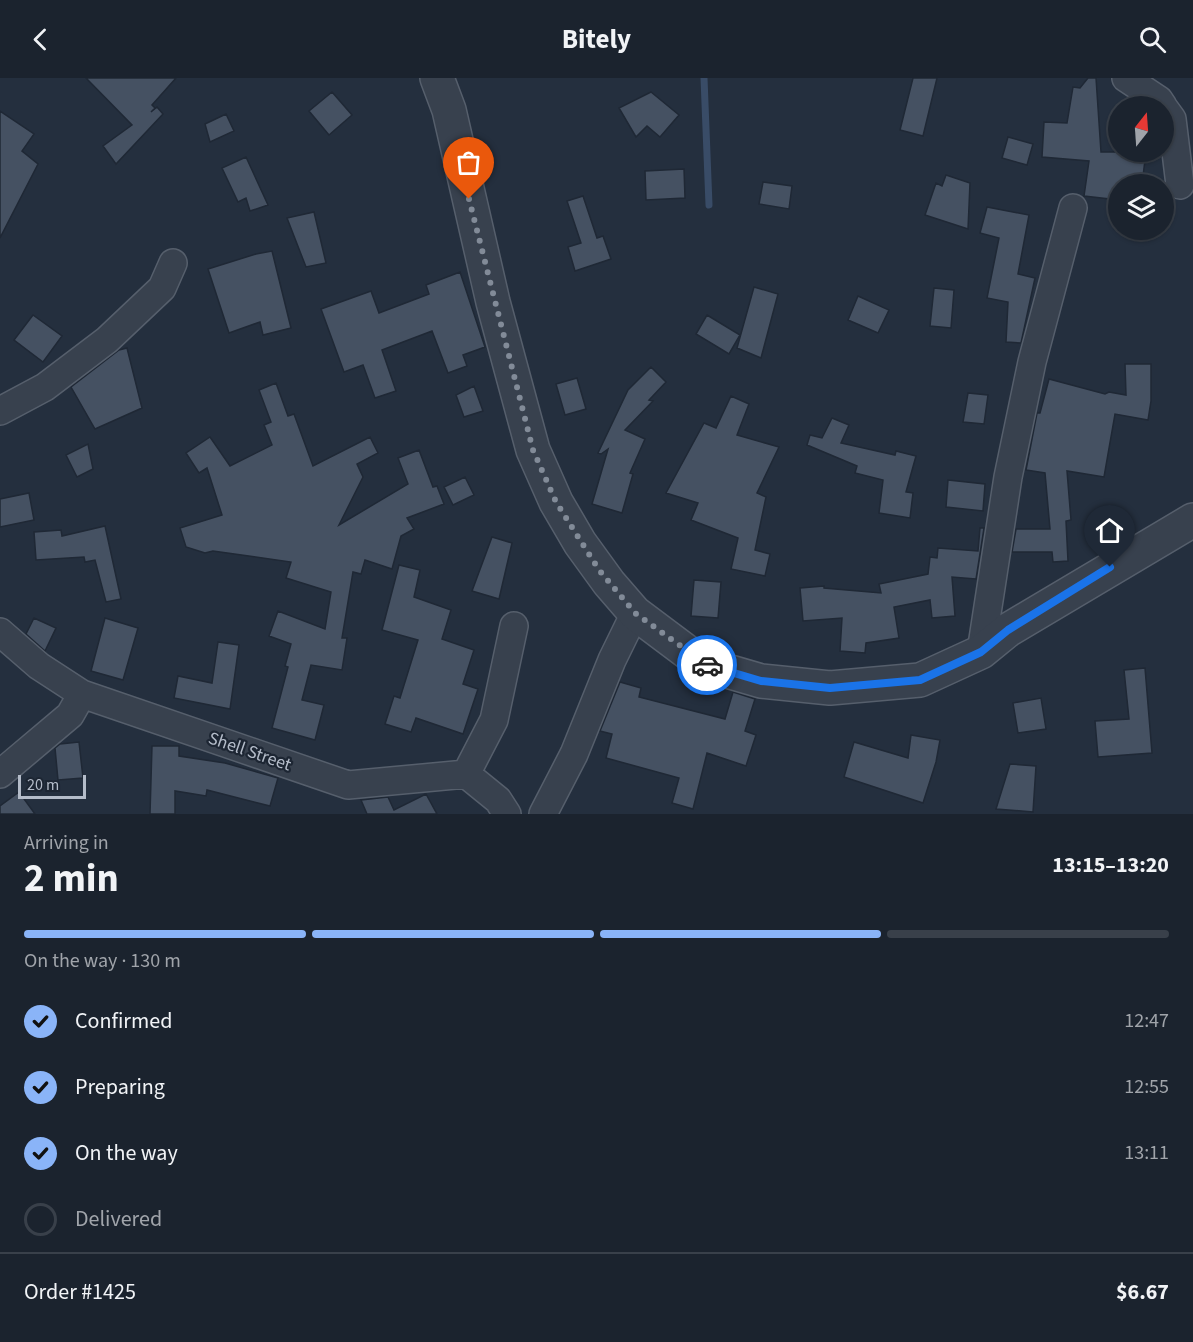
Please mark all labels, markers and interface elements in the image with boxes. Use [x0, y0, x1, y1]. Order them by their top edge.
text: Bitely [562, 20, 631, 59]
icon: back [24, 23, 57, 56]
icon: search [1136, 23, 1169, 56]
north arrow [1108, 96, 1174, 162]
map controls [1108, 96, 1174, 240]
pin [443, 137, 494, 199]
icon: bag [452, 146, 485, 179]
button: layers [1108, 174, 1174, 240]
pin [1084, 505, 1135, 567]
icon: home [1093, 514, 1126, 547]
courier [677, 635, 737, 695]
icon: car [691, 649, 724, 682]
street label: Shell Street [205, 726, 295, 777]
scale bar [18, 772, 86, 800]
text: 20 m [27, 774, 59, 796]
text: Arriving in [24, 829, 109, 857]
text: 13:15–13:20 [1052, 849, 1169, 881]
text: 2 min [24, 851, 119, 907]
text: On the way · 130 m [24, 947, 181, 975]
icon: check [24, 1005, 57, 1038]
text: Confirmed [75, 1005, 172, 1037]
text: 12:47 [1124, 1007, 1169, 1035]
icon: check [24, 1071, 57, 1104]
text: Preparing [75, 1071, 165, 1103]
text: 12:55 [1124, 1073, 1169, 1101]
icon: check [24, 1137, 57, 1170]
text: On the way [75, 1137, 178, 1169]
text: 13:11 [1124, 1139, 1169, 1167]
text: Delivered [75, 1203, 162, 1235]
text: Order #1425 [24, 1276, 136, 1308]
text: $6.67 [1116, 1276, 1169, 1308]

